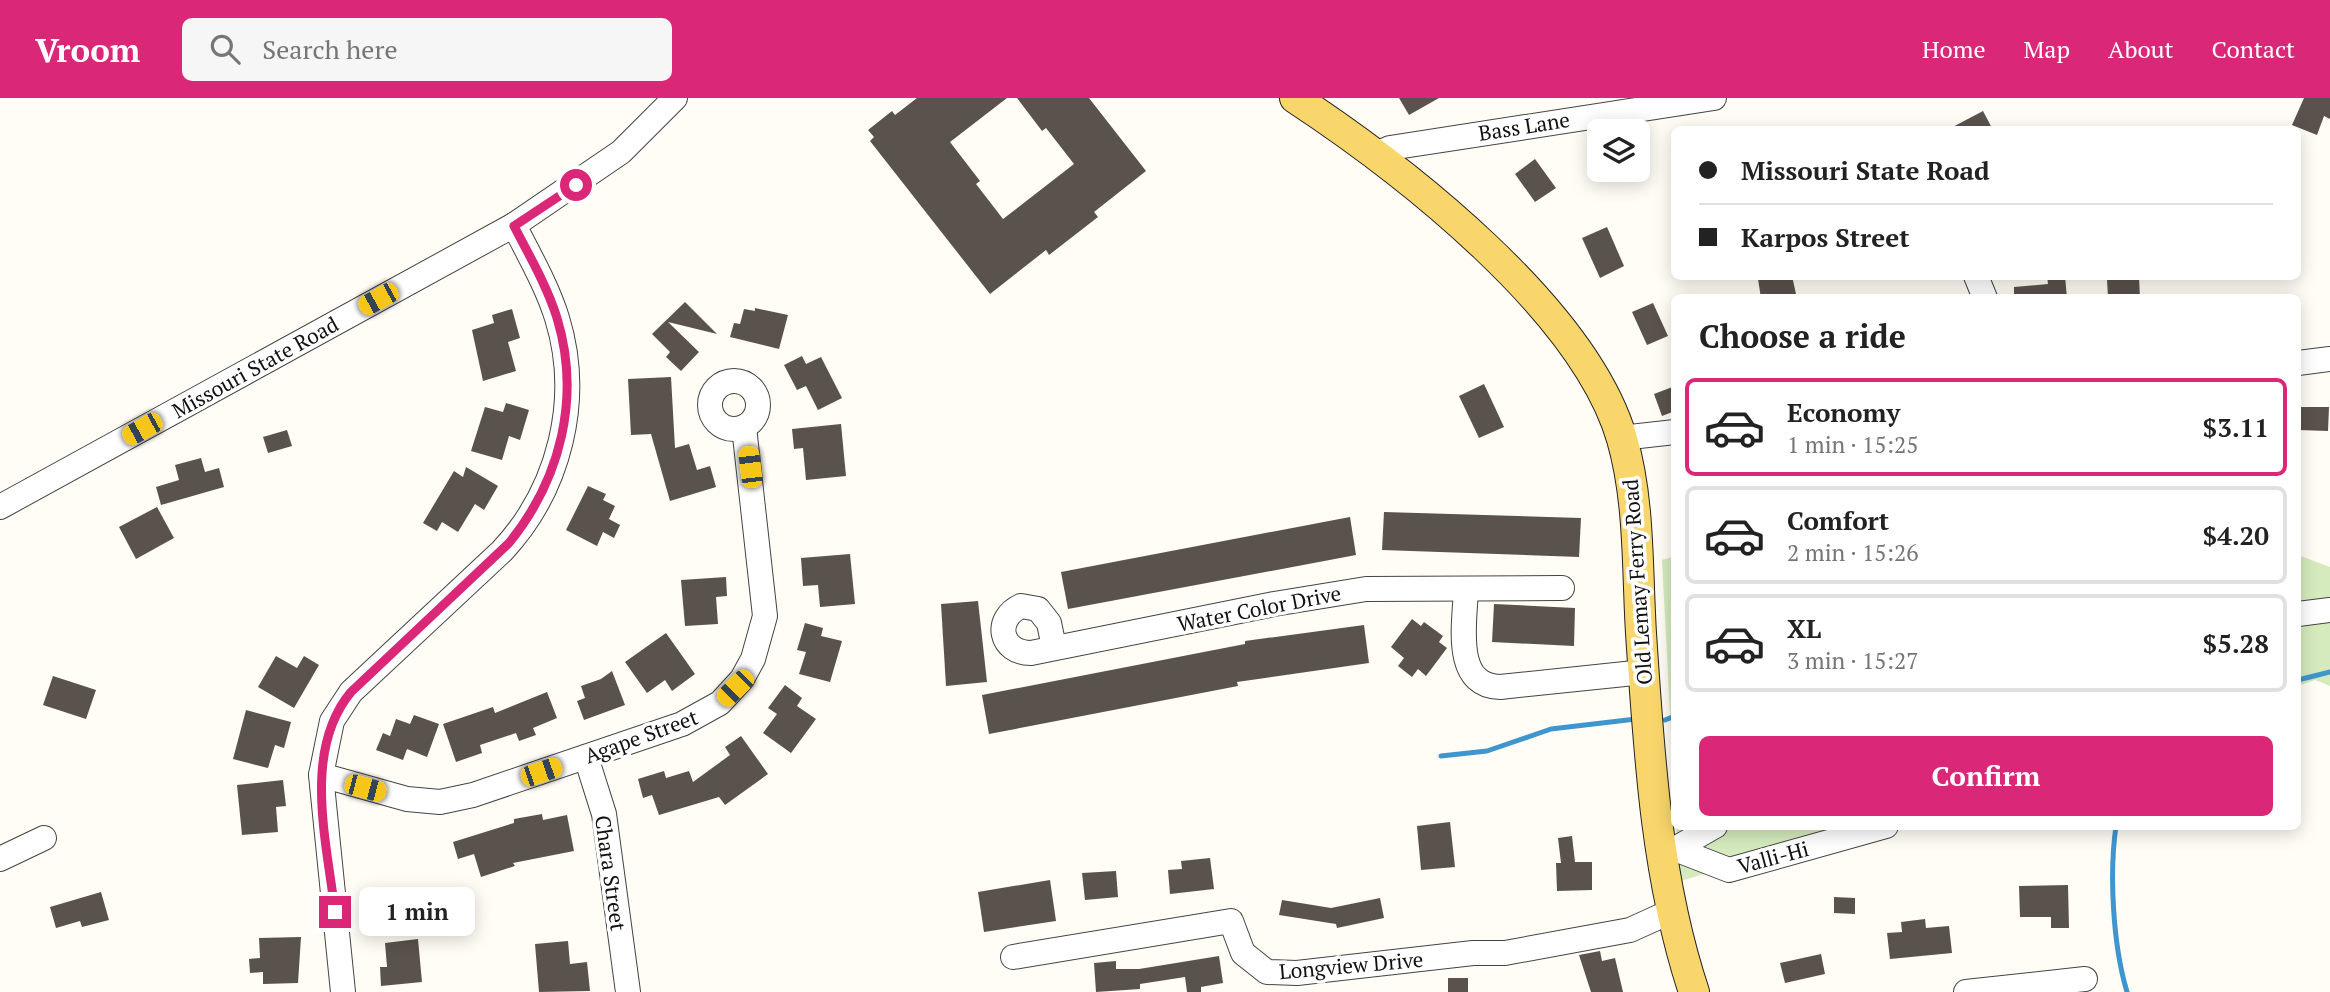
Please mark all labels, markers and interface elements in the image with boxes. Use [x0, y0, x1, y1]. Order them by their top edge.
search box [182, 18, 672, 81]
text: Vroom [35, 28, 140, 71]
icon: search [206, 30, 244, 68]
text: Search here [262, 32, 397, 66]
text: Home [1922, 33, 1986, 65]
text: Map [2024, 33, 2070, 65]
text: About [2108, 33, 2174, 65]
text: Contact [2212, 33, 2295, 65]
street label: Bass Lane [1476, 105, 1572, 147]
map controls [1587, 119, 1650, 182]
button: layers [1587, 119, 1650, 182]
text: Missouri State Road [1741, 153, 1990, 187]
route start [560, 169, 592, 201]
text: Karpos Street [1741, 220, 1910, 254]
car [355, 280, 402, 318]
street label: Missouri State Road [167, 310, 343, 424]
text: Choose a ride [1699, 315, 1906, 357]
text: Economy [1787, 395, 1900, 429]
icon: car [1703, 396, 1766, 459]
car [119, 410, 166, 448]
text: $3.11 [2203, 410, 2269, 444]
text: 1 min · 15:25 [1787, 429, 1919, 460]
car [738, 445, 763, 489]
street label: Old Lemay Ferry Road [1616, 478, 1658, 686]
text: Comfort [1787, 503, 1889, 537]
icon: car [1703, 504, 1766, 567]
text: $4.20 [2203, 518, 2269, 552]
text: 2 min · 15:26 [1787, 537, 1919, 568]
street label: Water Color Drive [1175, 578, 1343, 638]
text: XL [1787, 611, 1821, 645]
icon: car [1703, 612, 1766, 675]
text: $5.28 [2203, 626, 2269, 660]
text: 3 min · 15:27 [1787, 645, 1919, 676]
car [713, 666, 758, 710]
street label: Agape Street [580, 702, 702, 769]
button: Confirm [1699, 736, 2273, 816]
car [518, 755, 565, 789]
car [342, 772, 389, 804]
street label: Chara Street [589, 813, 633, 933]
street label: Valli-Hi [1734, 834, 1812, 880]
callout: 1 min [360, 888, 475, 936]
route end [319, 896, 351, 928]
text: 1 min [386, 896, 448, 927]
street label: Longview Drive [1278, 945, 1424, 985]

